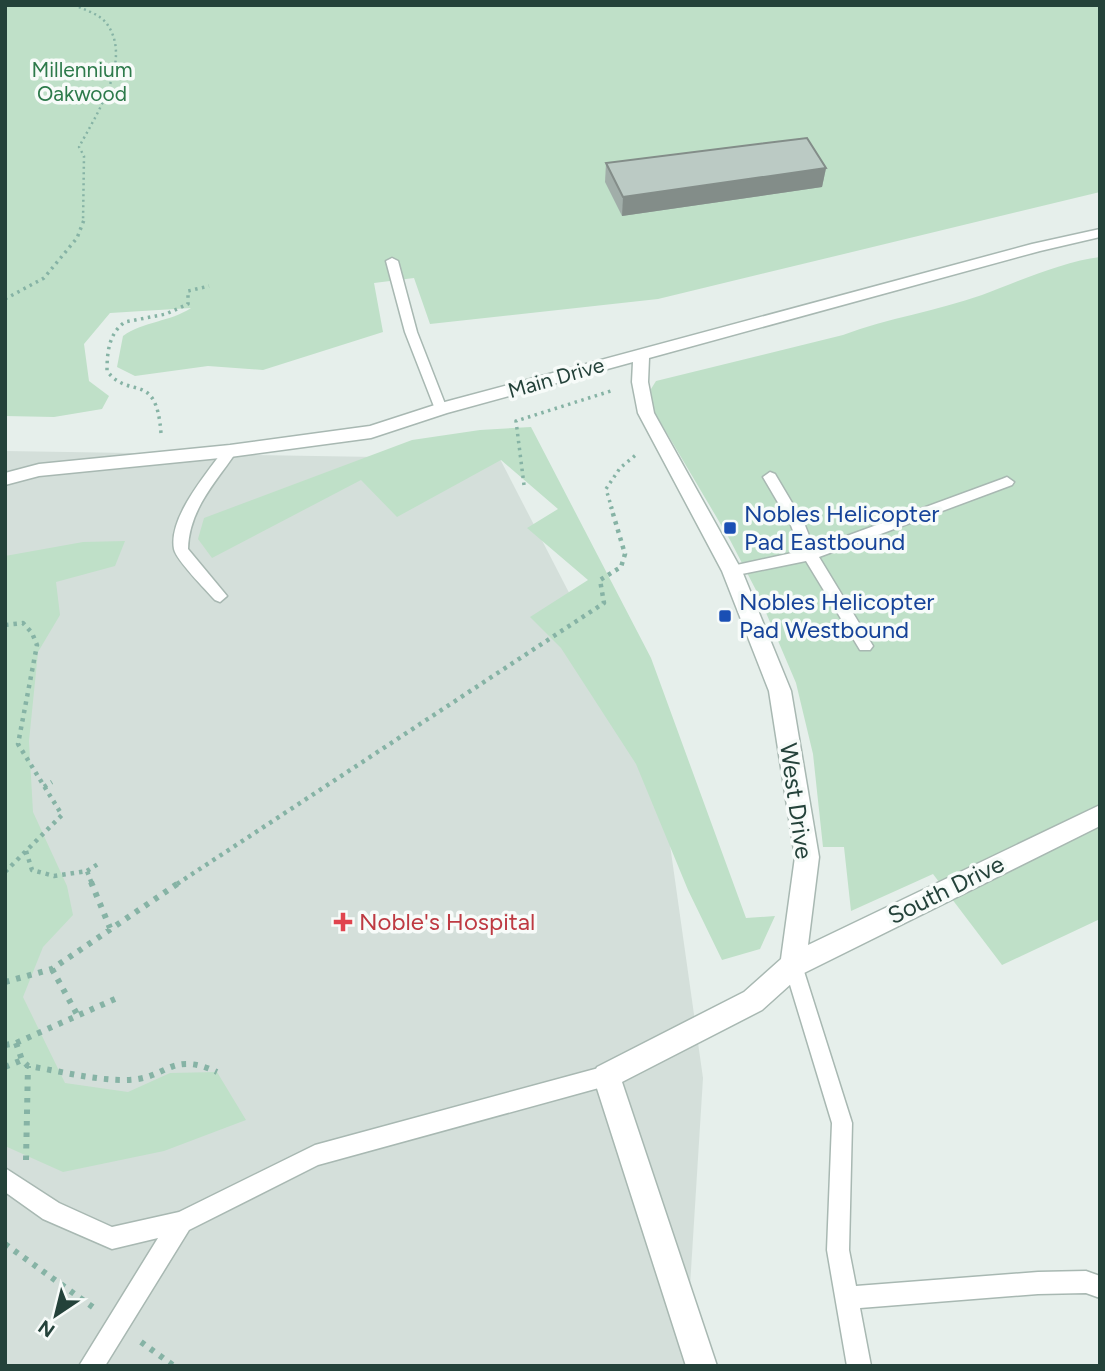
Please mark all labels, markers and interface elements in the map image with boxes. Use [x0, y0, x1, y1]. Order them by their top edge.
park label: Millennium Oakwood [31, 57, 133, 106]
street label: Main Drive [505, 352, 607, 403]
place label: Nobles Helicopter Pad Eastbound [744, 499, 939, 556]
marker: Nobles Helicopter Pad Eastbound [722, 520, 738, 536]
place label: Nobles Helicopter Pad Westbound [739, 587, 934, 644]
marker: Nobles Helicopter Pad Westbound [717, 608, 733, 624]
street label: West Drive [774, 741, 819, 861]
street label: South Drive [883, 849, 1009, 930]
place label: Noble's Hospital [359, 907, 535, 936]
marker: Noble's Hospital [333, 912, 353, 932]
north arrow [21, 1280, 91, 1350]
text: N [34, 1315, 59, 1342]

